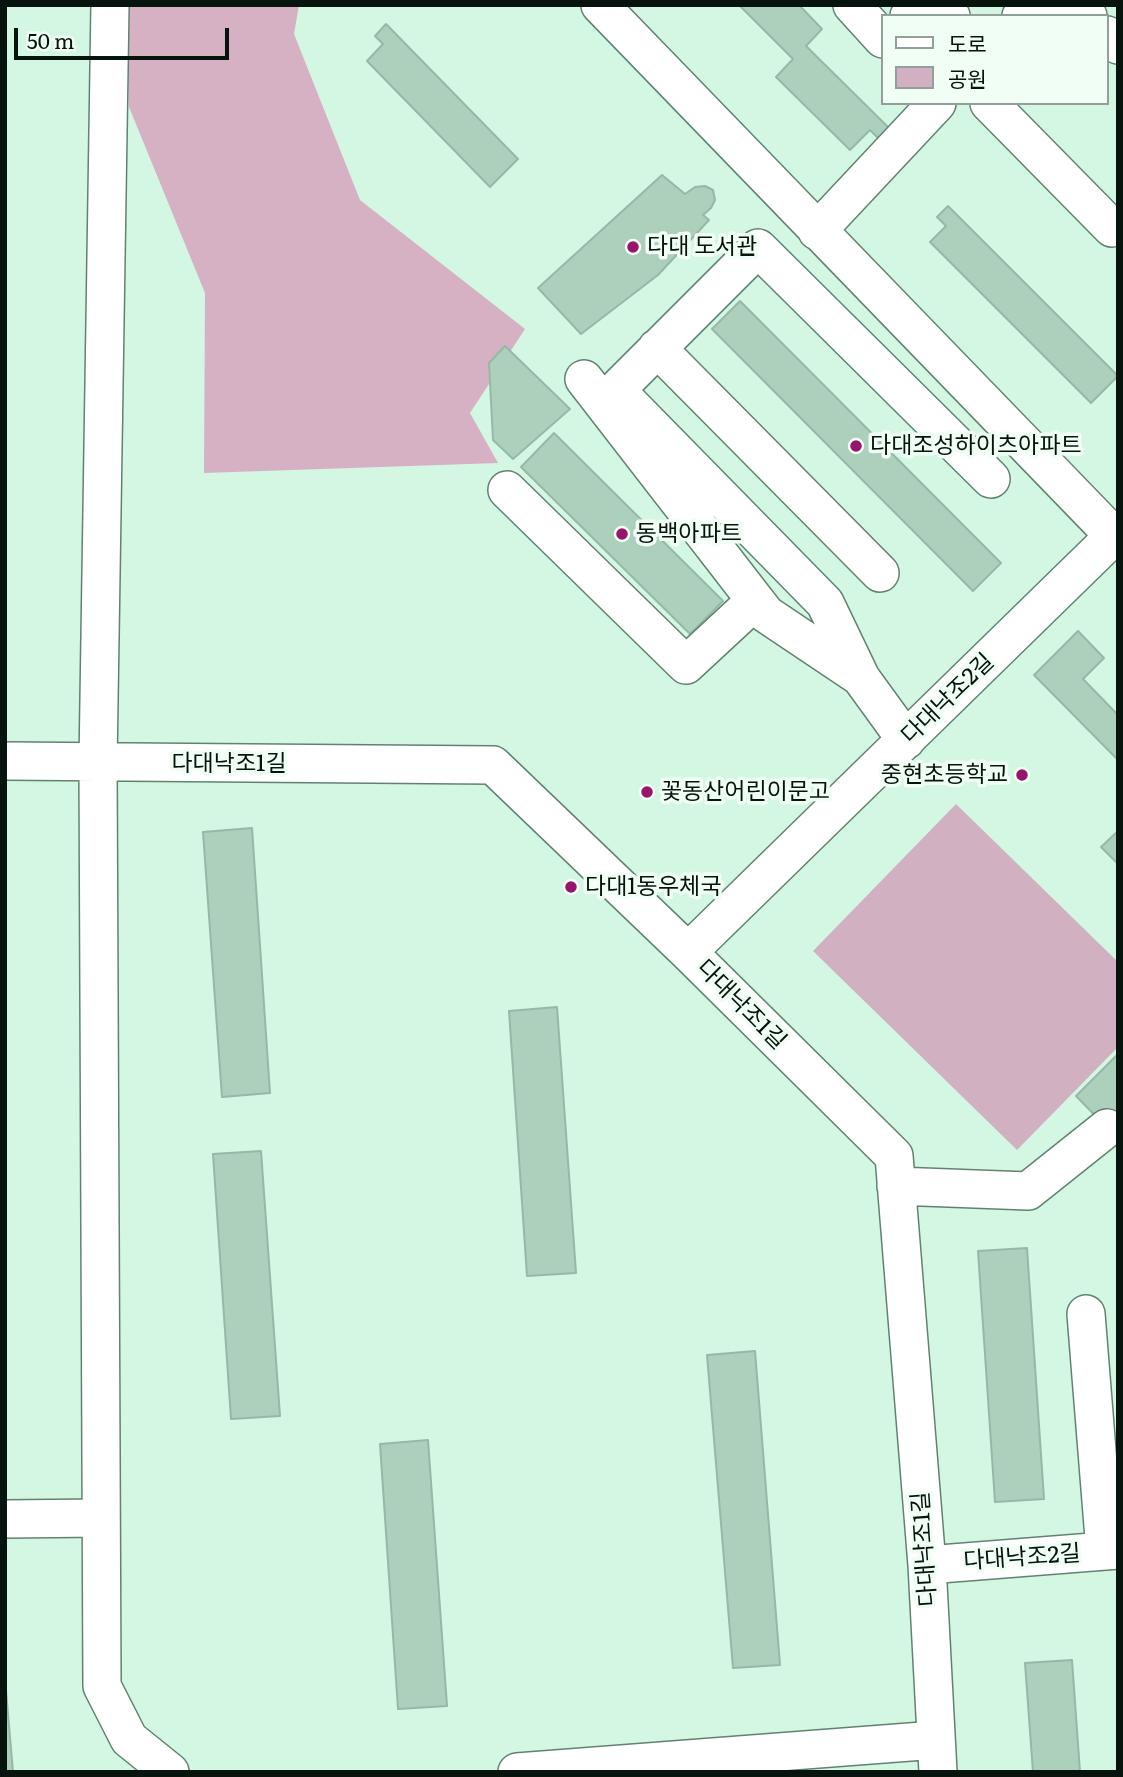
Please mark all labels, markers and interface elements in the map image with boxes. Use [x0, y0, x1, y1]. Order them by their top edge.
scale bar [18, 14, 233, 58]
legend [881, 14, 1109, 105]
text: 50 m [27, 24, 74, 55]
text: 도로 [948, 27, 987, 58]
text: 공원 [948, 62, 987, 93]
place label: 다대 도서관 [647, 233, 757, 261]
marker: 다대 도서관 [625, 239, 641, 255]
place label: 다대조성하이츠아파트 [870, 432, 1082, 460]
marker: 다대조성하이츠아파트 [848, 438, 864, 454]
place label: 동백아파트 [636, 520, 742, 548]
marker: 동백아파트 [614, 526, 630, 542]
street label: 다대낙조2길 [896, 648, 1000, 750]
street label: 다대낙조1길 [171, 750, 287, 778]
place label: 중현초등학교 [881, 761, 1008, 789]
marker: 중현초등학교 [1014, 767, 1030, 783]
place label: 꽃동산어린이문고 [661, 778, 830, 806]
marker: 꽃동산어린이문고 [639, 784, 655, 800]
place label: 다대1동우체국 [585, 873, 721, 901]
marker: 다대1동우체국 [563, 879, 579, 895]
street label: 다대낙조1길 [691, 955, 791, 1055]
street label: 다대낙조1길 [907, 1491, 943, 1607]
street label: 다대낙조2길 [962, 1540, 1082, 1576]

